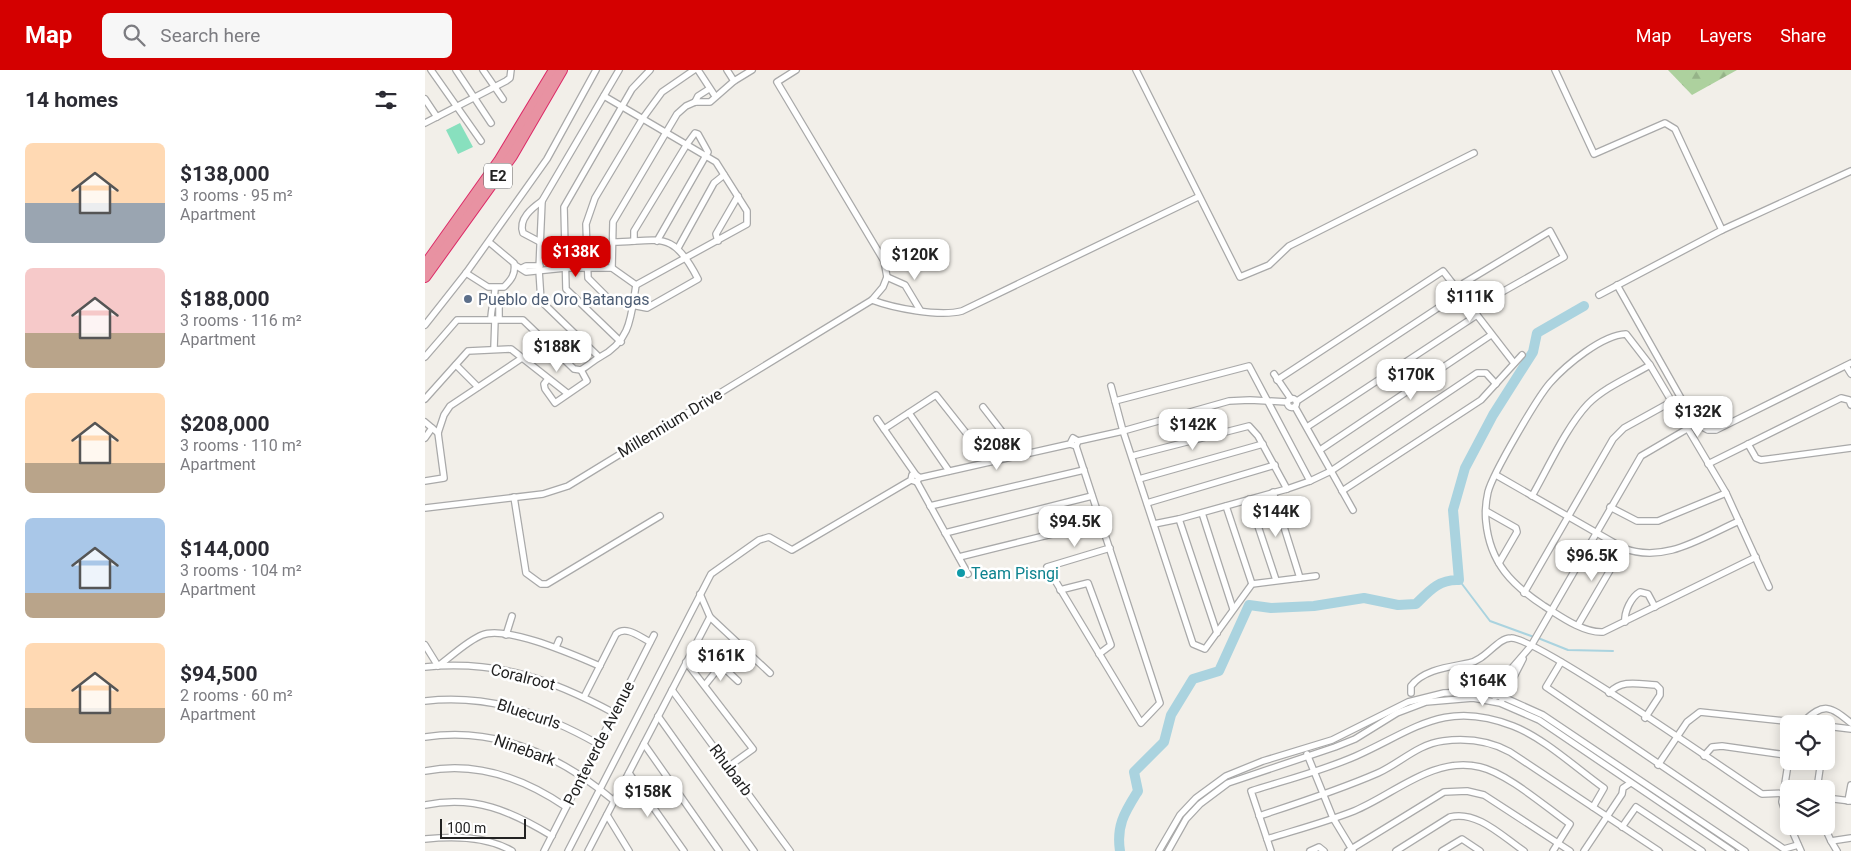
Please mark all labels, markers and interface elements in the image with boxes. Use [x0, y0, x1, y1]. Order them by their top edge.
search box [102, 13, 452, 58]
text: Map [25, 21, 72, 49]
icon: search [120, 21, 148, 49]
text: Search here [160, 24, 260, 47]
text: Map [1636, 25, 1671, 46]
text: Layers [1699, 25, 1752, 46]
text: Share [1780, 25, 1826, 46]
icon: filters [372, 86, 400, 114]
text: 14 homes [25, 88, 118, 112]
text: $138,000 [180, 162, 270, 186]
icon: home [65, 163, 125, 223]
road number: E2 [484, 164, 512, 188]
text: 3 rooms · 95 m² [180, 186, 293, 205]
text: Apartment [180, 205, 256, 224]
pin: $138K [541, 236, 611, 278]
pin: $120K [880, 238, 950, 281]
text: $138K [553, 242, 599, 261]
text: $120K [892, 245, 938, 264]
pin: $111K [1435, 280, 1505, 323]
text: $188,000 [180, 287, 270, 311]
text: $111K [1447, 287, 1493, 306]
icon: home [65, 288, 125, 348]
place label: Pueblo de Oro Batangas [478, 290, 650, 309]
marker: Pueblo de Oro Batangas [462, 293, 474, 305]
text: 3 rooms · 116 m² [180, 311, 302, 330]
text: Apartment [180, 330, 256, 349]
pin: $188K [522, 330, 592, 373]
text: $188K [534, 337, 580, 356]
pin: $170K [1376, 358, 1446, 401]
text: $170K [1388, 365, 1434, 384]
street label: Millennium Drive [614, 384, 726, 462]
pin: $132K [1663, 396, 1733, 438]
text: $132K [1675, 402, 1721, 421]
pin: $142K [1158, 408, 1228, 451]
text: $208,000 [180, 412, 270, 436]
icon: home [65, 413, 125, 473]
text: $142K [1170, 415, 1216, 434]
pin: $208K [962, 428, 1032, 471]
text: $208K [974, 435, 1020, 454]
text: 3 rooms · 110 m² [180, 436, 302, 455]
text: Apartment [180, 455, 256, 474]
pin: $144K [1241, 496, 1311, 538]
text: $144K [1253, 502, 1299, 521]
pin: $94.5K [1034, 506, 1116, 548]
text: $94.5K [1049, 512, 1101, 531]
text: $144,000 [180, 537, 270, 561]
icon: home [65, 538, 125, 598]
pin: $96.5K [1551, 540, 1633, 582]
text: $96.5K [1566, 546, 1618, 565]
text: 3 rooms · 104 m² [180, 561, 302, 580]
place label: Team Pisngi [971, 564, 1059, 583]
marker: Team Pisngi [955, 567, 967, 579]
text: Apartment [180, 580, 256, 599]
pin: $161K [686, 640, 756, 682]
text: $161K [698, 646, 744, 665]
street label: Coralroot [489, 660, 557, 694]
text: $94,500 [180, 662, 257, 686]
icon: home [65, 663, 125, 723]
pin: $164K [1448, 664, 1518, 707]
text: $164K [1460, 671, 1506, 690]
street label: Ponteverde Avenue [559, 678, 639, 808]
text: 2 rooms · 60 m² [180, 686, 293, 705]
street label: Bluecurls [495, 695, 563, 733]
text: Apartment [180, 705, 256, 724]
map controls [1780, 715, 1835, 835]
button: locate [1780, 715, 1835, 770]
street label: Ninebark [492, 730, 559, 770]
street label: Rhubarb [705, 740, 757, 800]
pin: $158K [613, 776, 683, 818]
button: layers [1780, 780, 1835, 835]
text: $158K [625, 782, 671, 801]
scale bar [440, 816, 526, 839]
text: 100 m [447, 820, 486, 836]

